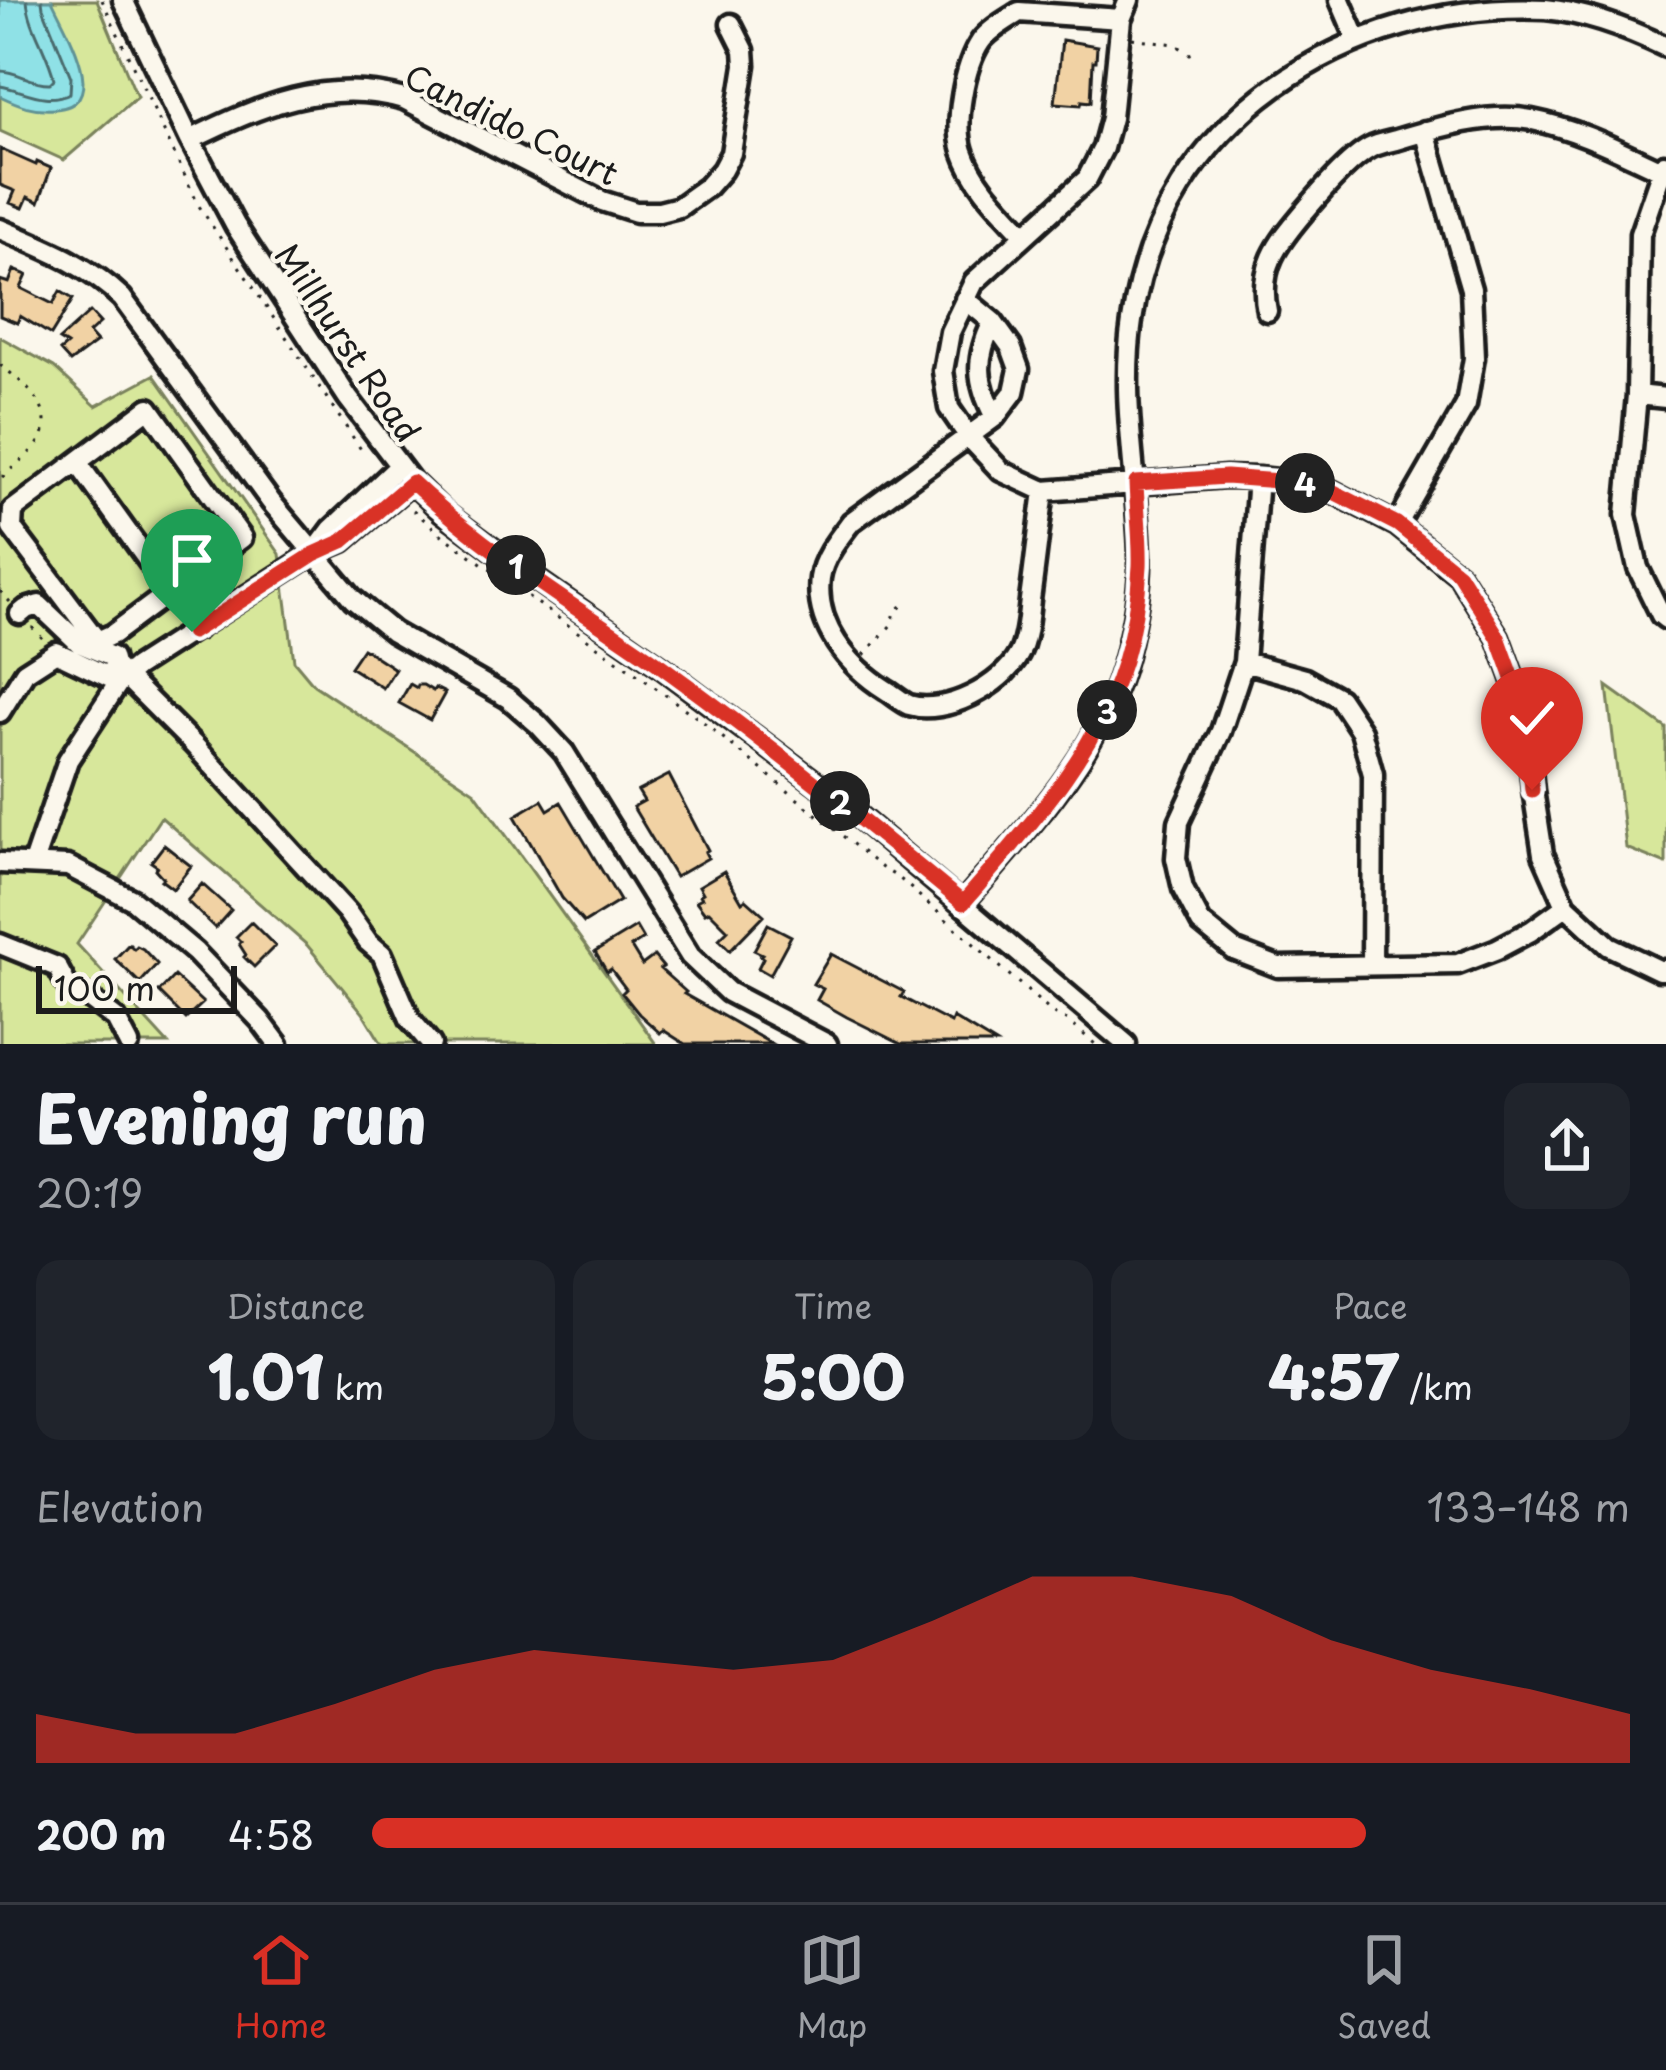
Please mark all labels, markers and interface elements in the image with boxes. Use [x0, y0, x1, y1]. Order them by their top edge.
street label: Candido Court [397, 50, 627, 196]
street label: Millhurst Road [264, 233, 434, 451]
pin: 4 [1275, 453, 1335, 513]
text: 4 [1294, 458, 1316, 508]
pin [141, 509, 243, 632]
icon: arrive [159, 527, 225, 593]
pin: 1 [486, 535, 546, 595]
text: 1 [508, 540, 524, 590]
pin [1481, 667, 1583, 790]
pin: 3 [1077, 680, 1137, 740]
text: 3 [1096, 685, 1118, 735]
icon: check [1499, 685, 1565, 751]
pin: 2 [810, 771, 870, 831]
text: 2 [828, 776, 852, 826]
scale bar [36, 960, 237, 1013]
text: 100 m [54, 962, 155, 1012]
text: Evening run [36, 1067, 427, 1166]
button: share [1504, 1083, 1630, 1209]
text: 20:19 [36, 1162, 143, 1221]
text: Distance [226, 1280, 365, 1330]
text: Time [794, 1280, 872, 1330]
text: Pace [1333, 1280, 1408, 1330]
text: 1.01 [207, 1330, 324, 1420]
text: 5:00 [761, 1330, 905, 1420]
text: 4:57 [1268, 1330, 1399, 1420]
text: km [324, 1361, 384, 1411]
text: /km [1399, 1361, 1473, 1411]
text: Elevation [36, 1476, 204, 1535]
text: 133–148 m [1427, 1476, 1630, 1535]
text: 200 m [36, 1804, 166, 1863]
text: 4:58 [228, 1804, 314, 1863]
tab: Home [235, 1927, 327, 2049]
tab: Map [797, 1927, 867, 2049]
tab: Saved [1337, 1927, 1431, 2049]

